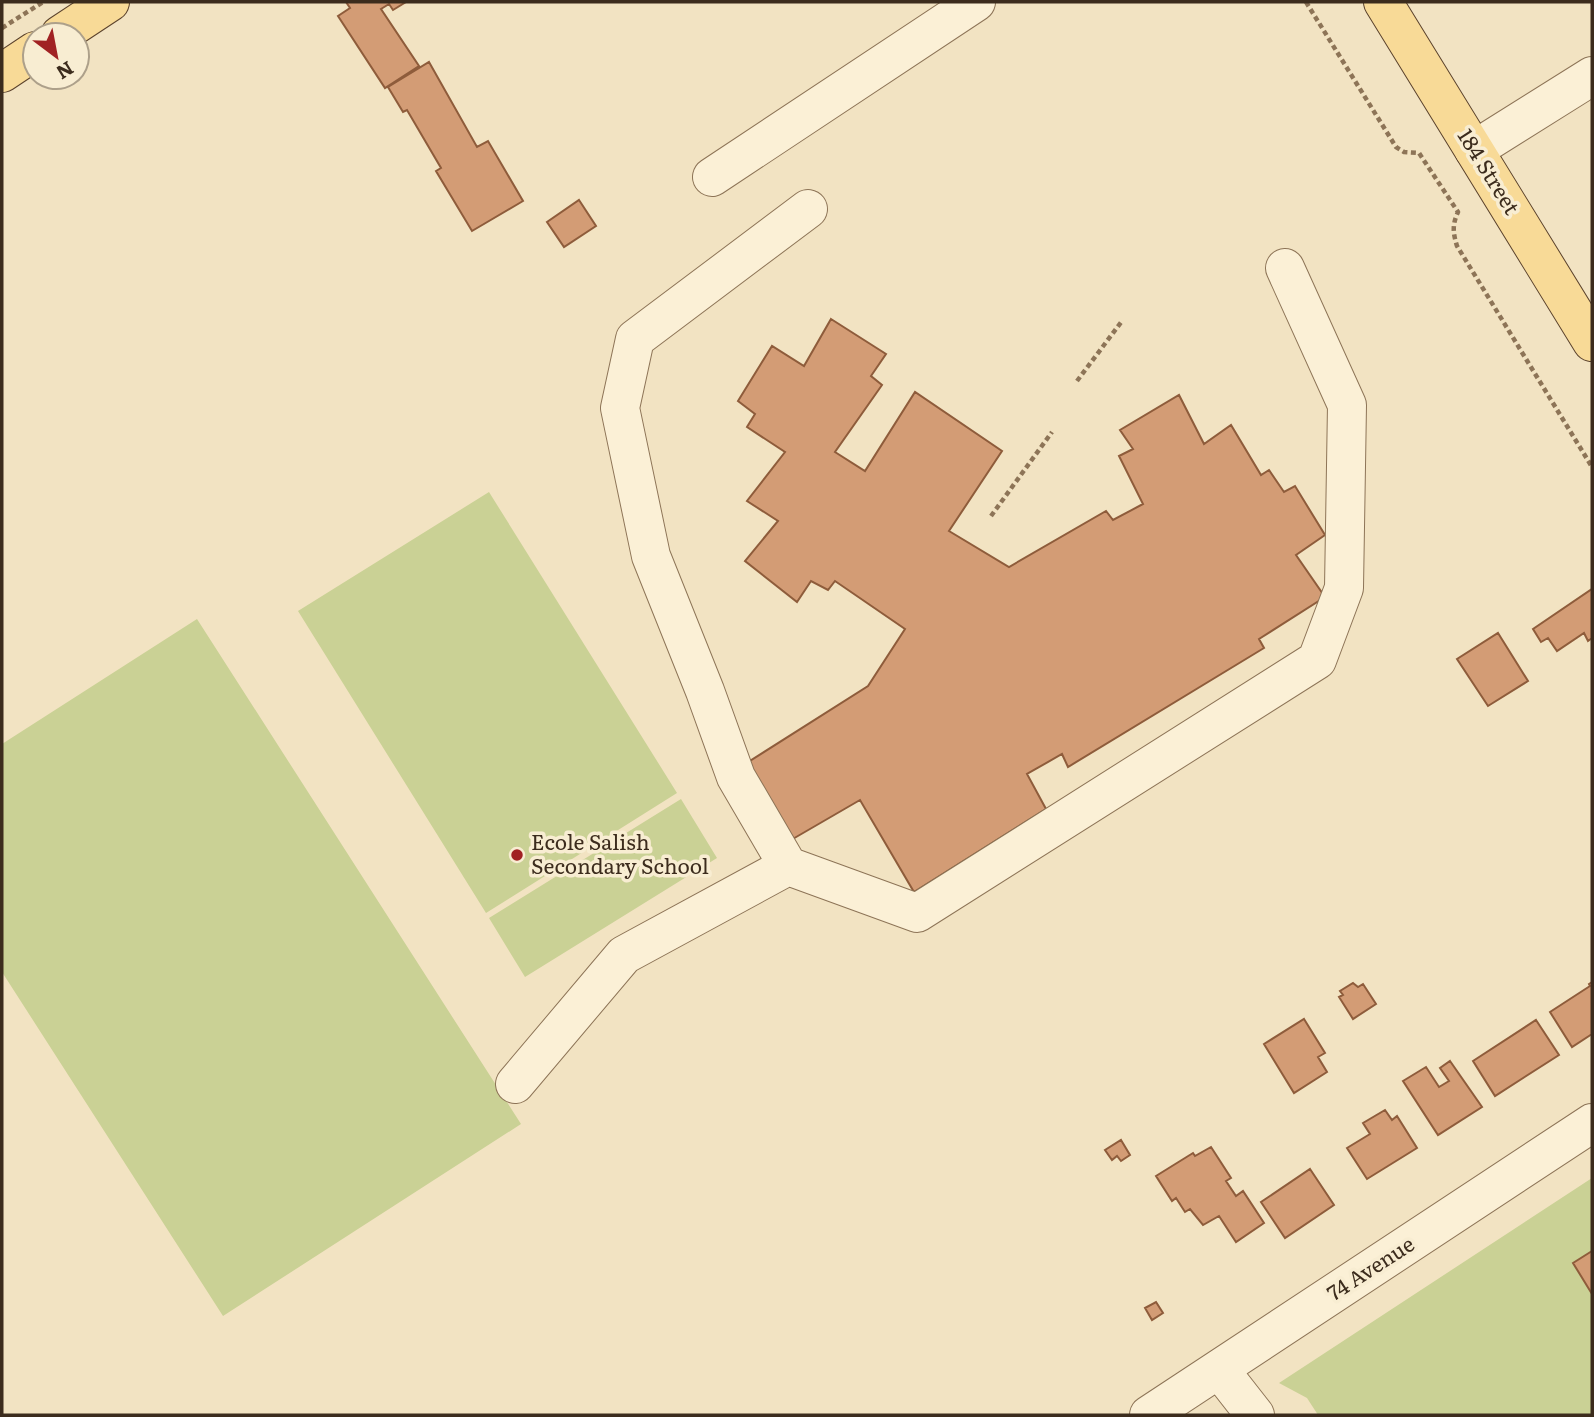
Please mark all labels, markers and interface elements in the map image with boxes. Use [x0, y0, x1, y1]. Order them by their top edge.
north arrow [21, 21, 91, 91]
text: N [51, 55, 80, 87]
street label: 184 Street [1452, 122, 1529, 220]
place label: Ecole Salish Secondary School [531, 825, 709, 880]
marker: Ecole Salish Secondary School [509, 847, 525, 863]
street label: 74 Avenue [1320, 1227, 1420, 1307]

